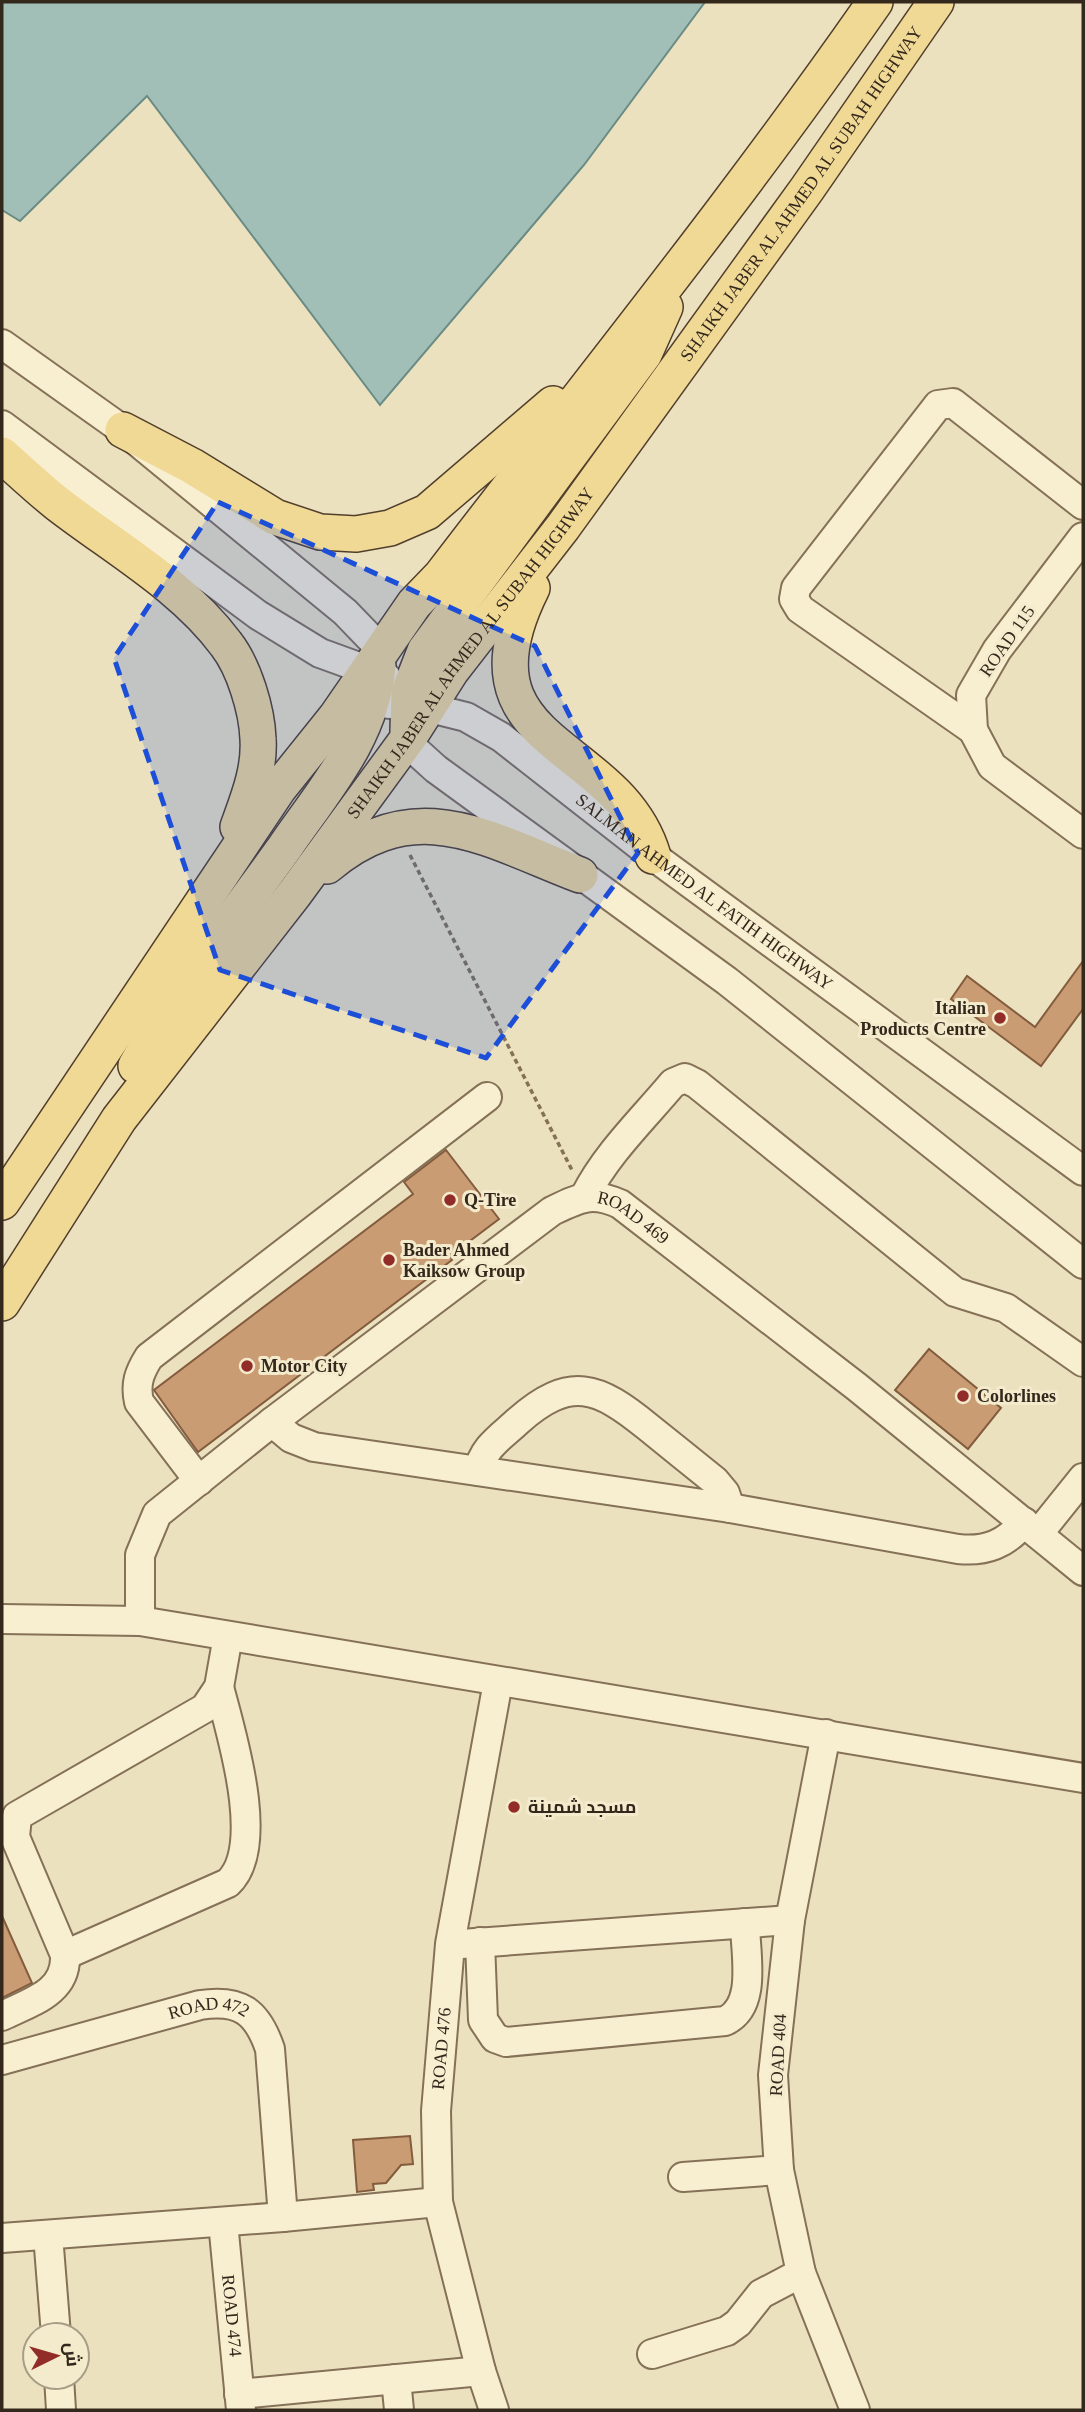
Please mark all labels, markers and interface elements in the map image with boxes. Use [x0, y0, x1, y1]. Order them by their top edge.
street label: SHAIKH JABER AL AHMED AL SUBAH HIGHWAY [676, 23, 926, 365]
street label: SHAIKH JABER AL AHMED AL SUBAH HIGHWAY [343, 484, 598, 822]
street label: ROAD 115 [975, 602, 1039, 680]
street label: SALMAN AHMED AL FATIH HIGHWAY [572, 789, 837, 994]
place label: Italian Products Centre [860, 998, 986, 1039]
marker: Italian Products Centre [992, 1010, 1008, 1026]
street label: ROAD 469 [596, 1187, 673, 1248]
place label: Q-Tire [464, 1190, 516, 1210]
marker: Q-Tire [442, 1192, 458, 1208]
place label: Bader Ahmed Kaiksow Group [403, 1240, 525, 1281]
marker: Bader Ahmed Kaiksow Group [381, 1252, 397, 1268]
place label: Motor City [261, 1356, 347, 1376]
marker: Motor City [239, 1358, 255, 1374]
place label: Colorlines [977, 1386, 1056, 1406]
marker: Colorlines [955, 1388, 971, 1404]
place label: مسجد شمينة [528, 1797, 636, 1817]
marker: مسجد شمينة [506, 1799, 522, 1815]
street label: ROAD 472 [166, 1993, 253, 2023]
street label: ROAD 476 [428, 2007, 455, 2091]
street label: ROAD 404 [766, 2013, 790, 2097]
street label: ROAD 474 [218, 2274, 246, 2358]
north arrow [21, 2321, 91, 2391]
text: ش [60, 2341, 84, 2368]

